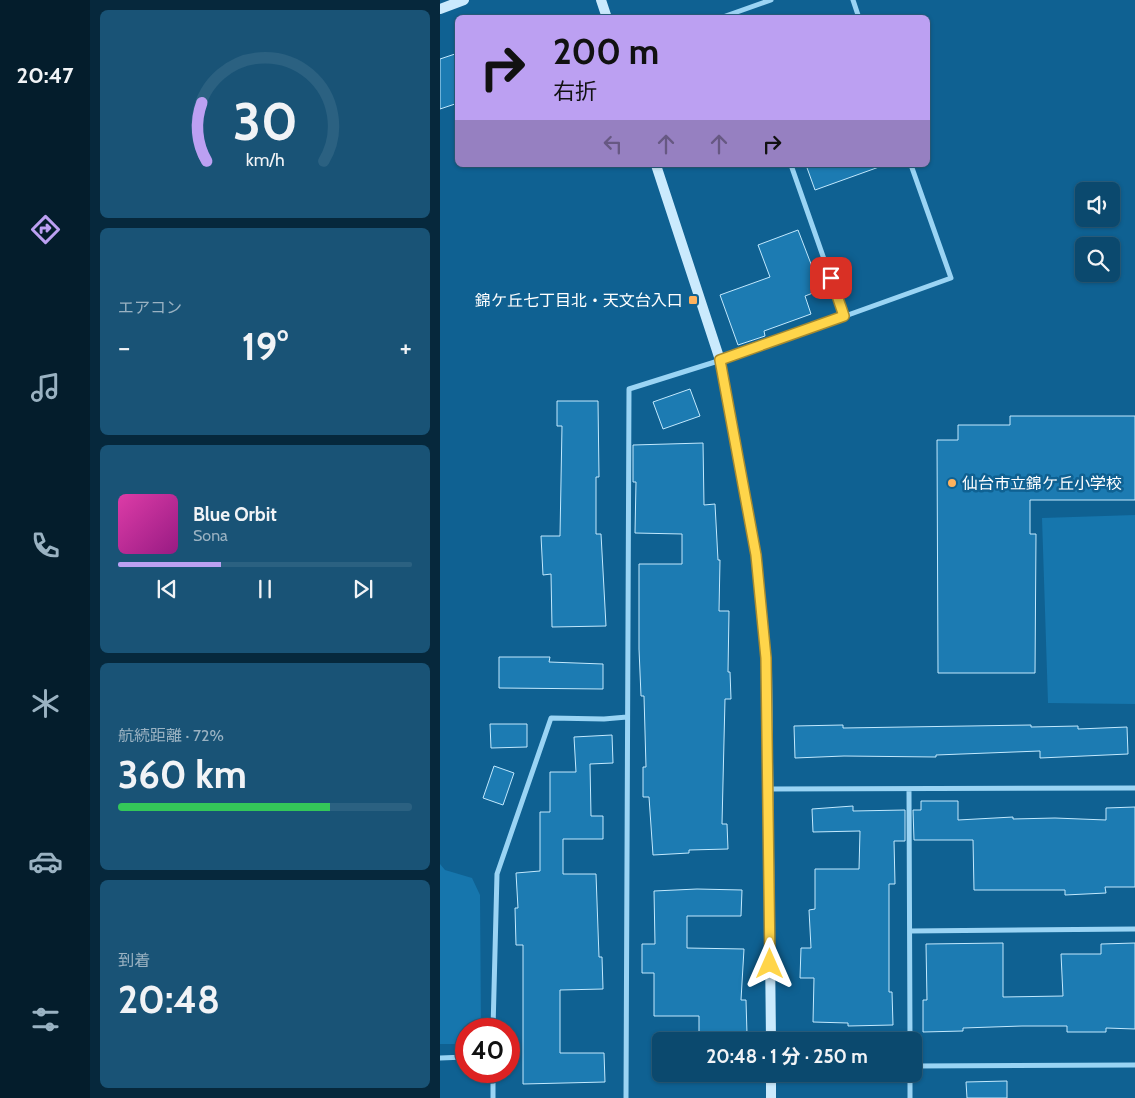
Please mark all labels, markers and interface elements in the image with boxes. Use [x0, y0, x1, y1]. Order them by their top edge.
text: 200 m [553, 30, 659, 73]
icon: right [470, 35, 535, 100]
text: 20:47 [17, 62, 73, 89]
text: 右折 [553, 78, 597, 105]
text: 30 [233, 90, 297, 153]
icon: left [599, 130, 627, 158]
icon: ahead [652, 130, 680, 158]
icon: ahead [705, 130, 733, 158]
icon: right [758, 130, 786, 158]
text: km/h [245, 149, 285, 170]
map controls [1075, 182, 1120, 282]
button: sound [1075, 182, 1120, 227]
icon: directions [28, 212, 63, 247]
button: search [1075, 237, 1120, 282]
pin [810, 257, 852, 299]
icon: arrive [817, 264, 845, 292]
place label: 錦ケ丘七丁目北・天文台入口 [475, 291, 683, 310]
marker: 錦ケ丘七丁目北・天文台入口 [687, 294, 699, 306]
text: エアコン [118, 298, 182, 317]
text: 19° [242, 323, 288, 370]
text: − [118, 330, 130, 364]
text: + [400, 330, 412, 364]
icon: music [28, 370, 63, 405]
place label: 仙台市立錦ケ丘小学校 [962, 474, 1122, 493]
marker: 仙台市立錦ケ丘小学校 [946, 477, 958, 489]
text: Blue Orbit [193, 503, 277, 526]
text: Sona [193, 526, 228, 545]
icon: phone [28, 528, 63, 563]
icon: previous [153, 575, 181, 603]
icon: pause [251, 575, 279, 603]
icon: next [349, 575, 377, 603]
icon: climate [28, 686, 63, 721]
text: 航続距離 · 72% [118, 726, 224, 745]
text: 360 km [118, 751, 247, 798]
icon: car [28, 844, 63, 879]
position arrow [743, 937, 795, 989]
text: 到着 [118, 951, 150, 970]
text: 20:48 [118, 976, 220, 1023]
icon: filters [28, 1002, 63, 1037]
speed limit sign: 40 [455, 1018, 520, 1083]
text: 20:48 · 1 分 · 250 m [706, 1045, 868, 1068]

